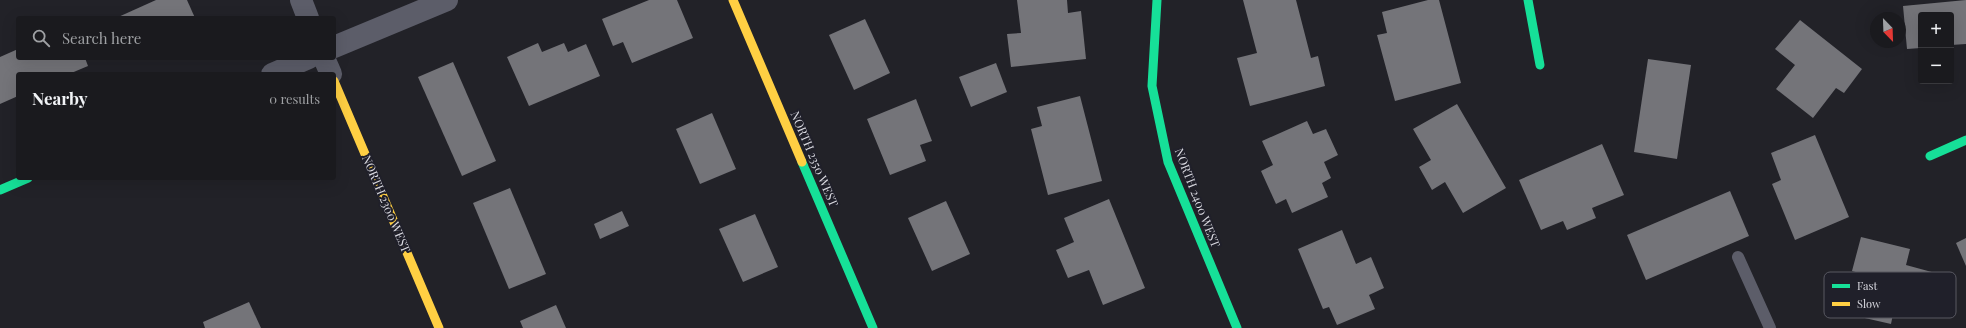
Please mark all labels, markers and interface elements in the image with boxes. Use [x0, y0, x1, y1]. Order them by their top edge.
north arrow [1870, 12, 1906, 48]
map controls [1918, 12, 1954, 84]
button: + [1918, 12, 1954, 48]
search box [16, 16, 336, 60]
icon: search [30, 27, 52, 49]
text: Search here [62, 28, 141, 48]
button: − [1918, 48, 1954, 84]
text: Nearby [32, 87, 87, 109]
text: 0 results [269, 90, 320, 107]
street label: NORTH 2350 WEST [788, 108, 843, 209]
street label: NORTH 2400 WEST [1172, 146, 1224, 250]
street label: NORTH 2300 WEST [359, 152, 415, 255]
legend [1824, 272, 1956, 318]
text: Fast [1857, 278, 1877, 293]
text: Slow [1857, 296, 1881, 311]

